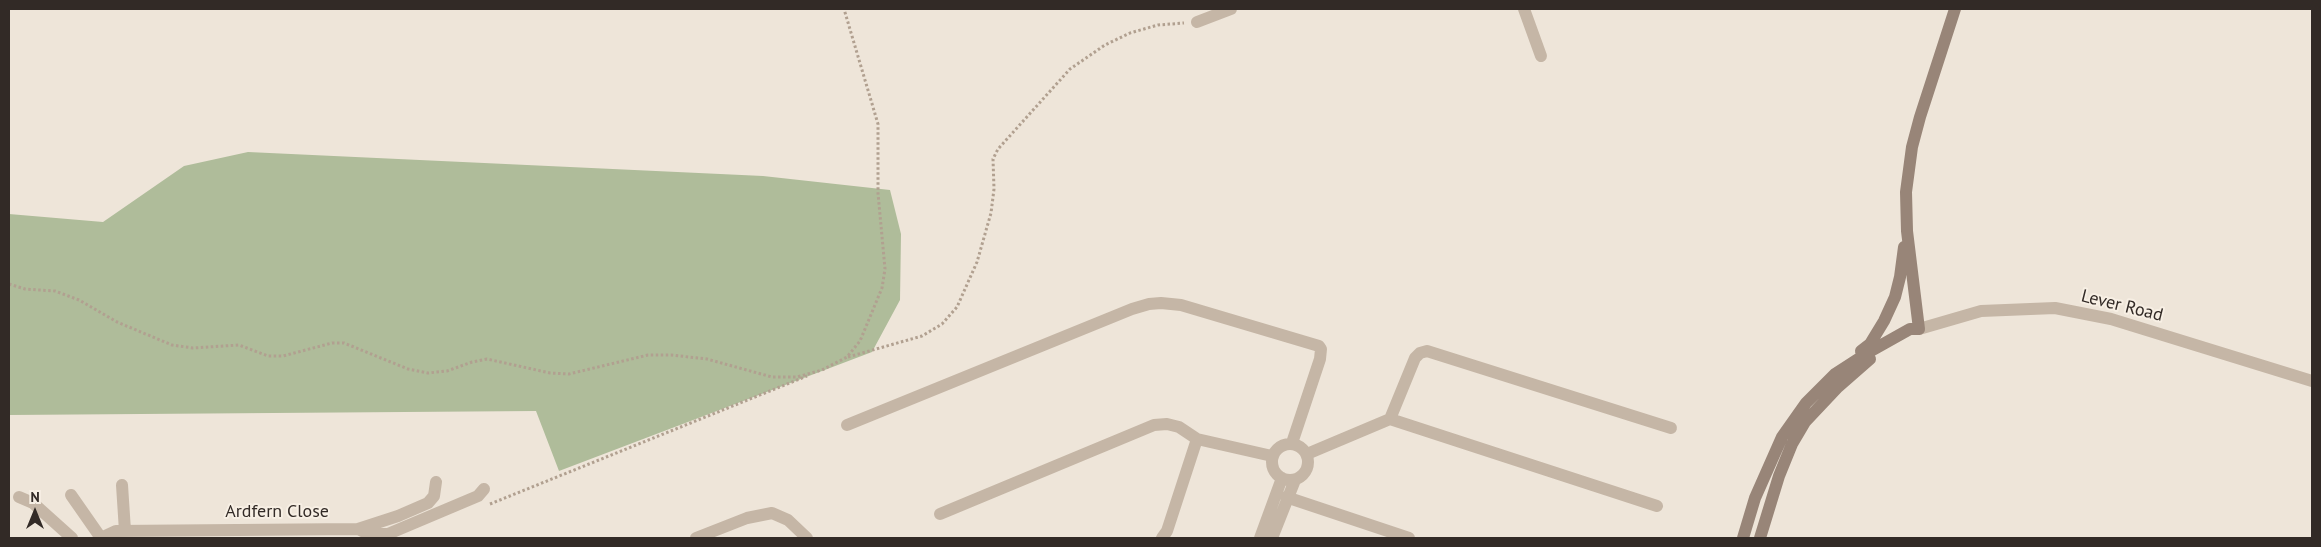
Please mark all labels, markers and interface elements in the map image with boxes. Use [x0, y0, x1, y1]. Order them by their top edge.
street label: Lever Road [2079, 285, 2165, 327]
north arrow [10, 487, 60, 537]
text: N [30, 488, 40, 506]
street label: Ardfern Close [225, 501, 329, 523]

